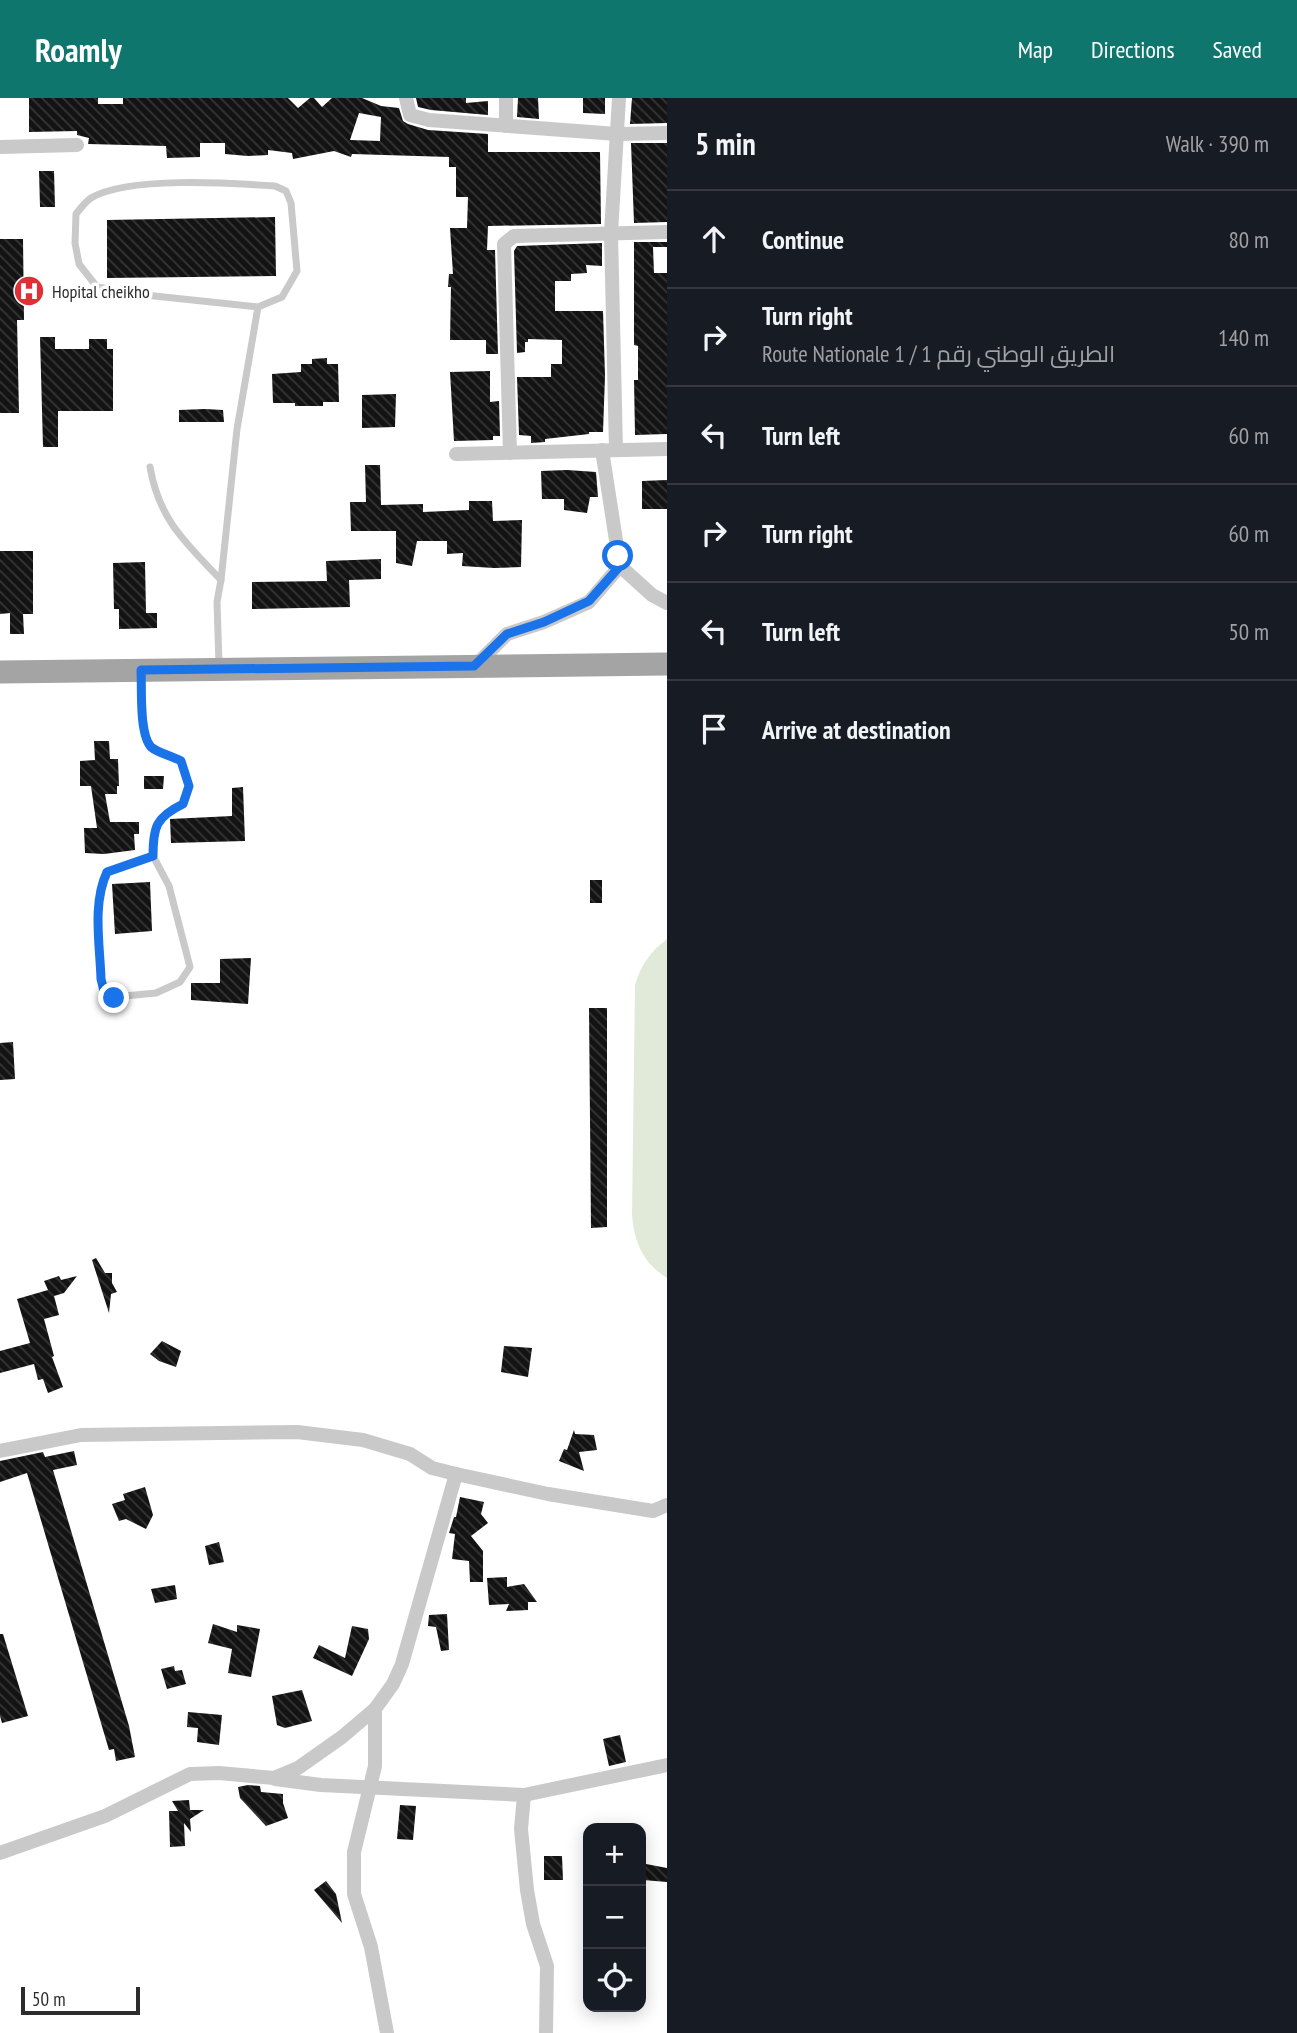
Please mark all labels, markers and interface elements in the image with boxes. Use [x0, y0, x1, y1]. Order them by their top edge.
text: Roamly [35, 28, 122, 71]
text: Map [1018, 34, 1053, 65]
text: Directions [1091, 34, 1175, 65]
text: Saved [1213, 34, 1262, 65]
text: 5 min [695, 124, 756, 163]
text: Walk · 390 m [1166, 129, 1269, 158]
icon: ahead [695, 220, 733, 258]
text: Continue [762, 223, 844, 256]
text: 80 m [1228, 225, 1269, 254]
hospital icon: Hopital cheikho [12, 274, 46, 308]
place label: Hopital cheikho [52, 280, 150, 303]
text: Turn right [762, 299, 853, 332]
icon: right [695, 318, 733, 356]
text: 140 m [1218, 323, 1269, 352]
text: Route Nationale 1 / الطريق الوطني رقم 1 [762, 339, 1115, 368]
icon: left [695, 416, 733, 454]
text: Turn left [762, 419, 840, 452]
text: 60 m [1228, 421, 1269, 450]
icon: right [695, 514, 733, 552]
text: Turn right [762, 517, 853, 550]
text: 60 m [1228, 519, 1269, 548]
route start [602, 540, 633, 571]
icon: left [695, 612, 733, 650]
text: Turn left [762, 615, 840, 648]
text: 50 m [1228, 617, 1269, 646]
icon: arrive [695, 710, 733, 748]
text: Arrive at destination [762, 713, 951, 746]
route end [98, 982, 129, 1013]
map controls [583, 1823, 646, 2012]
button: + [583, 1823, 646, 1886]
button: − [583, 1886, 646, 1949]
button: locate [583, 1949, 646, 2012]
scale bar [21, 1984, 140, 2016]
text: 50 m [32, 1987, 66, 2011]

